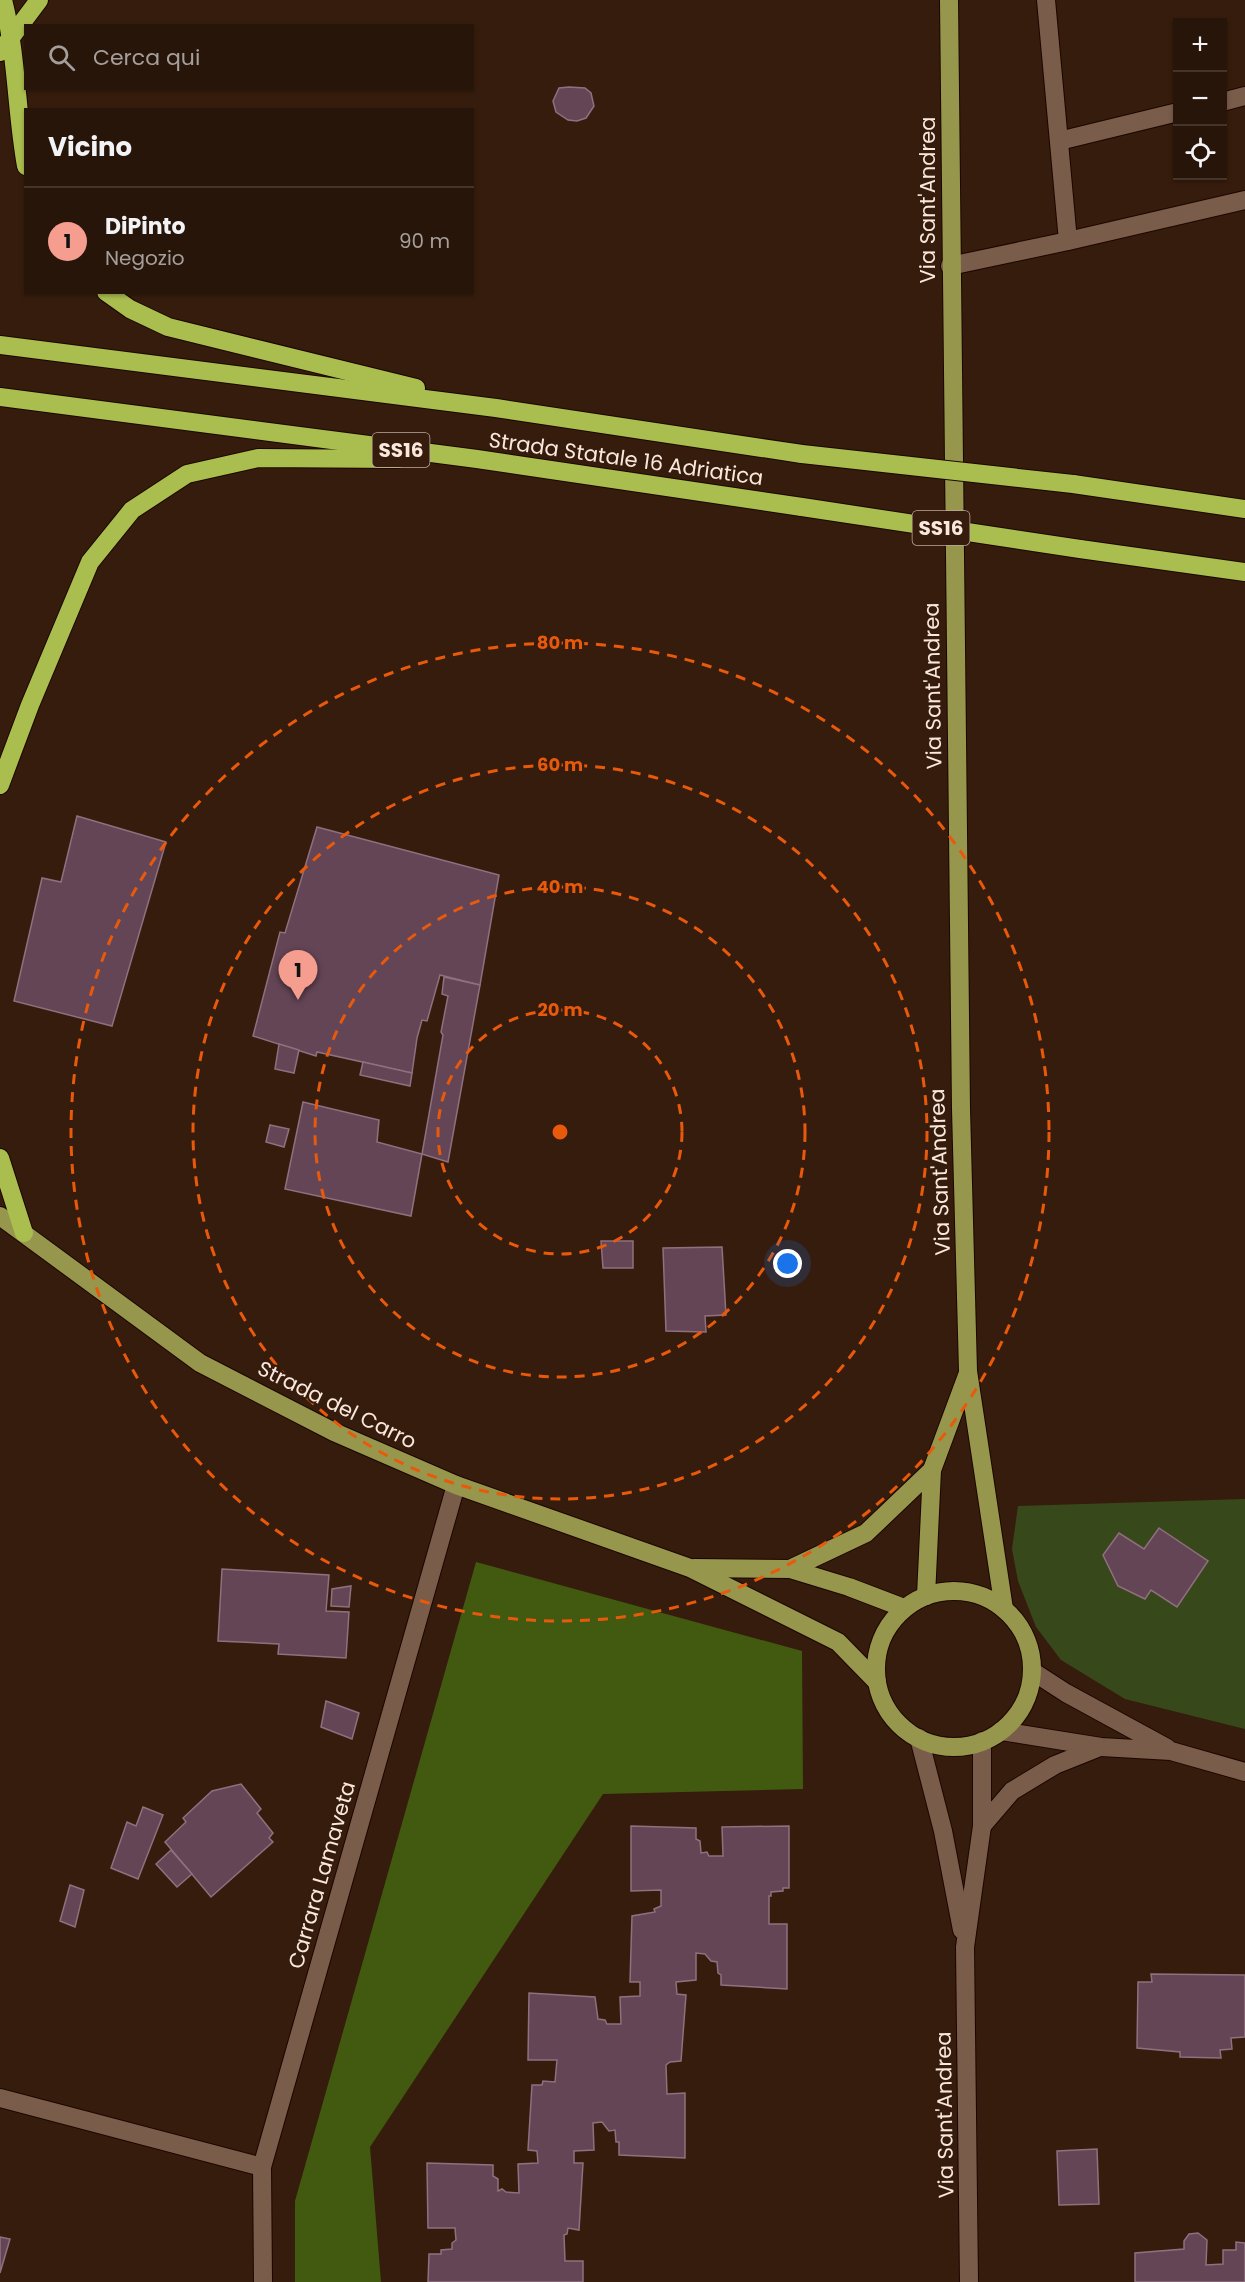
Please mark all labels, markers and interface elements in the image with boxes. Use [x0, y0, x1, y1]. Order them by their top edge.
map controls [1173, 18, 1227, 180]
button: + [1173, 18, 1227, 72]
search box [24, 24, 474, 90]
icon: search [45, 41, 78, 74]
text: Cerca qui [93, 42, 200, 73]
button: − [1173, 72, 1227, 126]
street label: Via Sant'Andrea [913, 117, 942, 283]
button: locate [1173, 126, 1227, 180]
text: Vicino [48, 129, 132, 165]
text: DiPinto [105, 211, 185, 242]
text: 1 [64, 227, 71, 255]
text: 90 m [399, 227, 450, 255]
text: Negozio [105, 244, 185, 272]
street label: Strada Statale 16 Adriatica [487, 425, 765, 492]
road number: SS16 [372, 433, 430, 467]
road number: SS16 [912, 511, 970, 545]
street label: Via Sant'Andrea [917, 602, 948, 770]
text: 80 m [537, 630, 583, 655]
text: 60 m [537, 752, 583, 777]
text: 40 m [537, 874, 583, 899]
pin: 1 [278, 950, 318, 1000]
text: 20 m [538, 997, 582, 1022]
street label: Via Sant'Andrea [922, 1088, 957, 1256]
centre of rings [550, 1122, 570, 1142]
your location [773, 1249, 802, 1278]
street label: Strada del Carro [253, 1353, 422, 1456]
street label: Carrara Lamaveta [281, 1778, 362, 1972]
street label: Via Sant'Andrea [929, 2031, 960, 2199]

